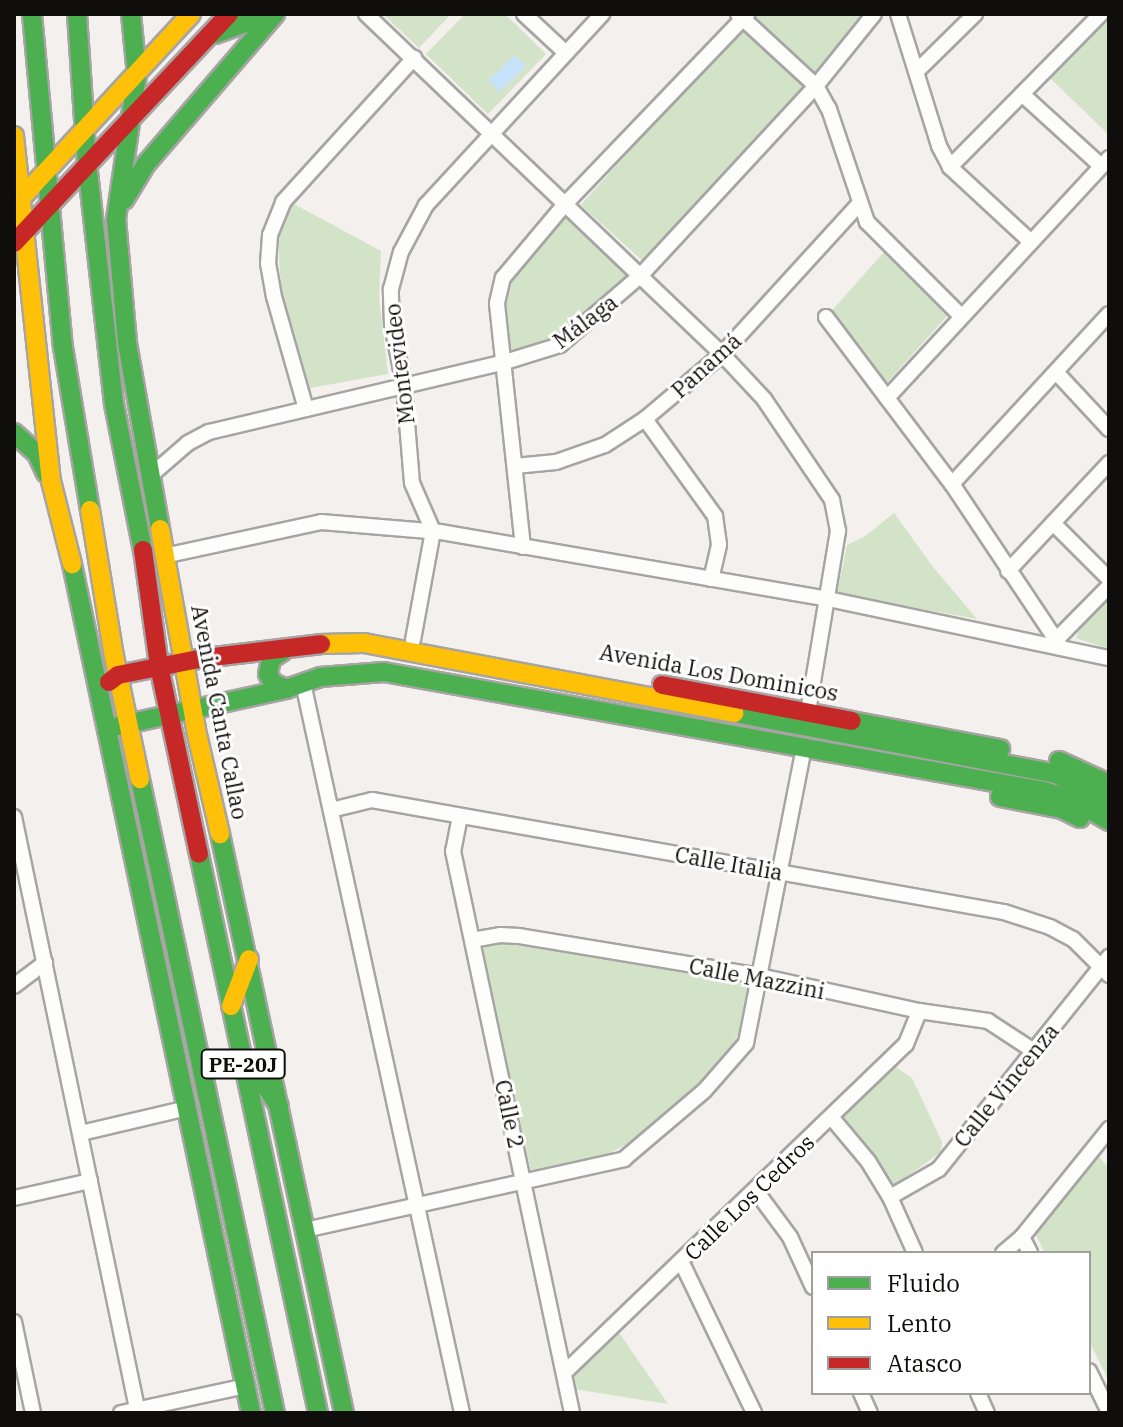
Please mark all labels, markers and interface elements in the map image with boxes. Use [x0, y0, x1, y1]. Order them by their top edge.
street label: Málaga [548, 288, 622, 354]
street label: Montevideo [378, 302, 420, 426]
street label: Panamá [666, 327, 746, 403]
street label: Avenida Canta Callao [186, 602, 254, 822]
street label: Avenida Los Dominicos [598, 638, 840, 706]
street label: Calle Italia [673, 841, 785, 885]
street label: Calle Mazzini [687, 952, 827, 1004]
street label: Calle Vincenza [948, 1018, 1064, 1152]
road number: PE-20J [199, 1048, 287, 1080]
street label: Calle 2 [490, 1077, 530, 1151]
street label: Calle Los Cedros [679, 1129, 819, 1265]
legend [811, 1251, 1091, 1395]
text: Fluido [887, 1267, 960, 1299]
text: Lento [887, 1307, 951, 1339]
text: Atasco [887, 1347, 962, 1379]

